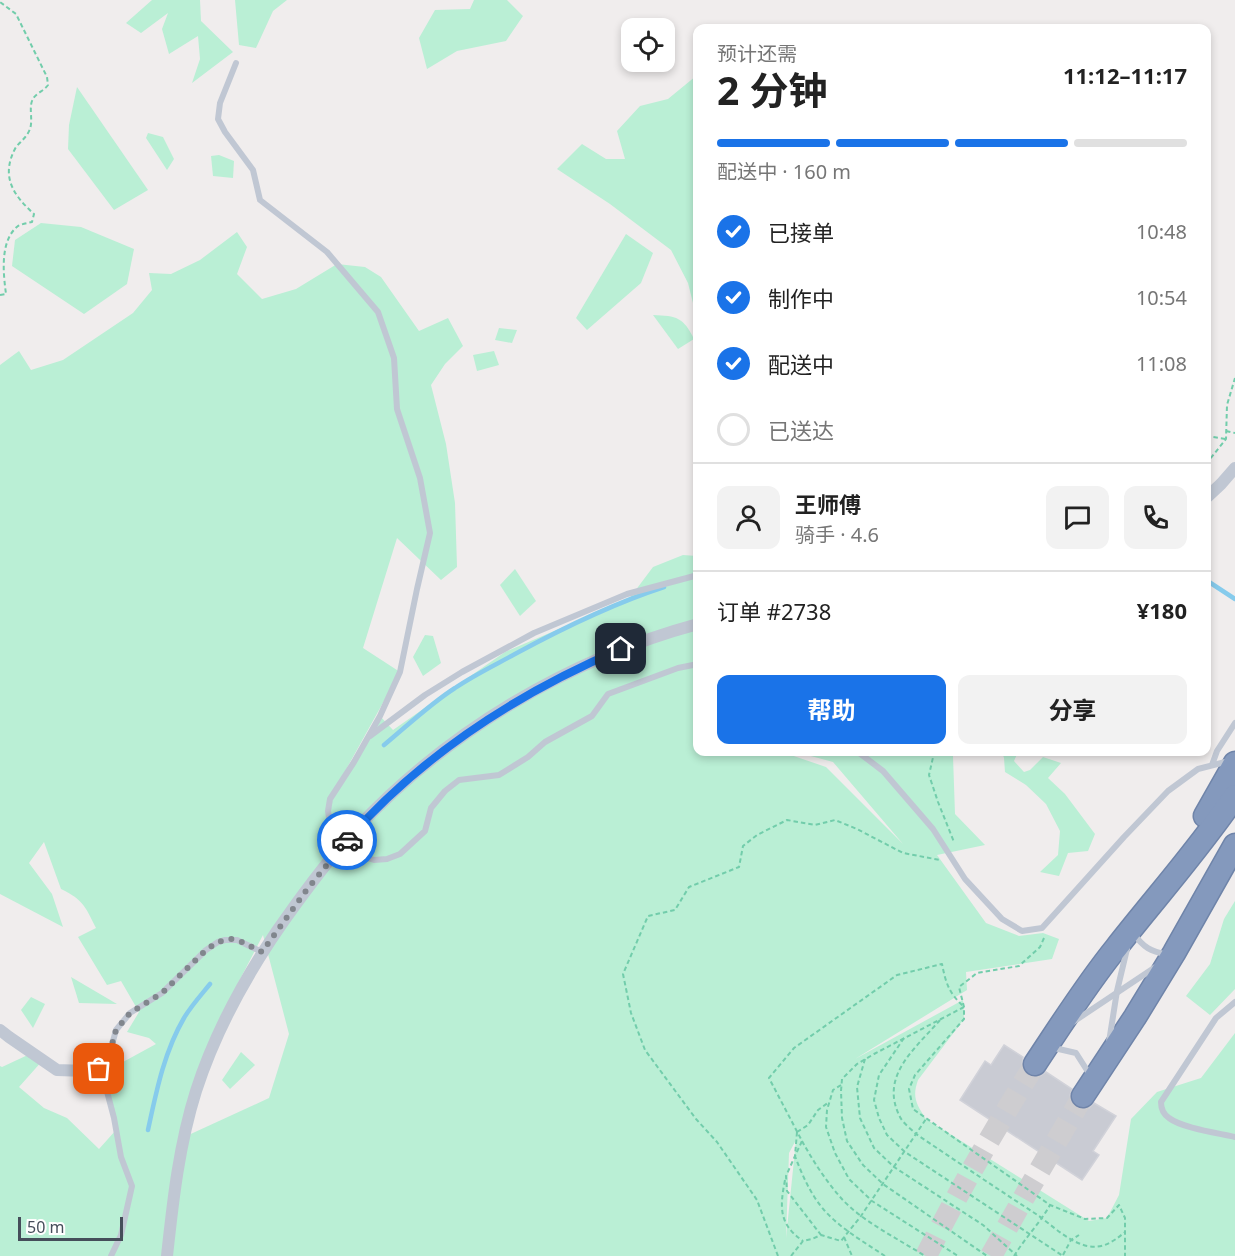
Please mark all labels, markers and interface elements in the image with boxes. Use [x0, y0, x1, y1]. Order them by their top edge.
map controls [621, 18, 675, 72]
button: locate [621, 18, 675, 72]
text: 预计还需 [717, 40, 797, 67]
text: 11:12–11:17 [1063, 60, 1187, 90]
text: 2 分钟 [717, 63, 827, 116]
text: 配送中 · 160 m [717, 158, 851, 185]
icon: check [717, 215, 750, 248]
text: 已接单 [768, 217, 834, 247]
text: 10:48 [1136, 218, 1187, 245]
icon: check [717, 281, 750, 314]
text: 制作中 [768, 283, 834, 313]
text: 10:54 [1136, 284, 1187, 311]
icon: check [717, 347, 750, 380]
text: 配送中 [768, 349, 834, 379]
text: 11:08 [1136, 350, 1187, 377]
text: 已送达 [768, 415, 834, 445]
button: person [717, 486, 780, 549]
button: chat [1046, 486, 1109, 549]
button: phone [1124, 486, 1187, 549]
text: 王师傅 [795, 489, 861, 519]
text: 骑手 · 4.6 [795, 521, 879, 548]
text: ¥180 [1137, 595, 1187, 625]
text: 订单 #2738 [717, 596, 831, 626]
pin [595, 623, 646, 674]
icon: home [604, 632, 637, 665]
button: 帮助 [717, 675, 946, 744]
button: 分享 [958, 675, 1187, 744]
courier [317, 810, 377, 870]
icon: car [331, 824, 364, 857]
pin [73, 1043, 124, 1094]
icon: bag [82, 1052, 115, 1085]
scale bar [18, 1214, 123, 1242]
text: 50 m [27, 1216, 64, 1238]

